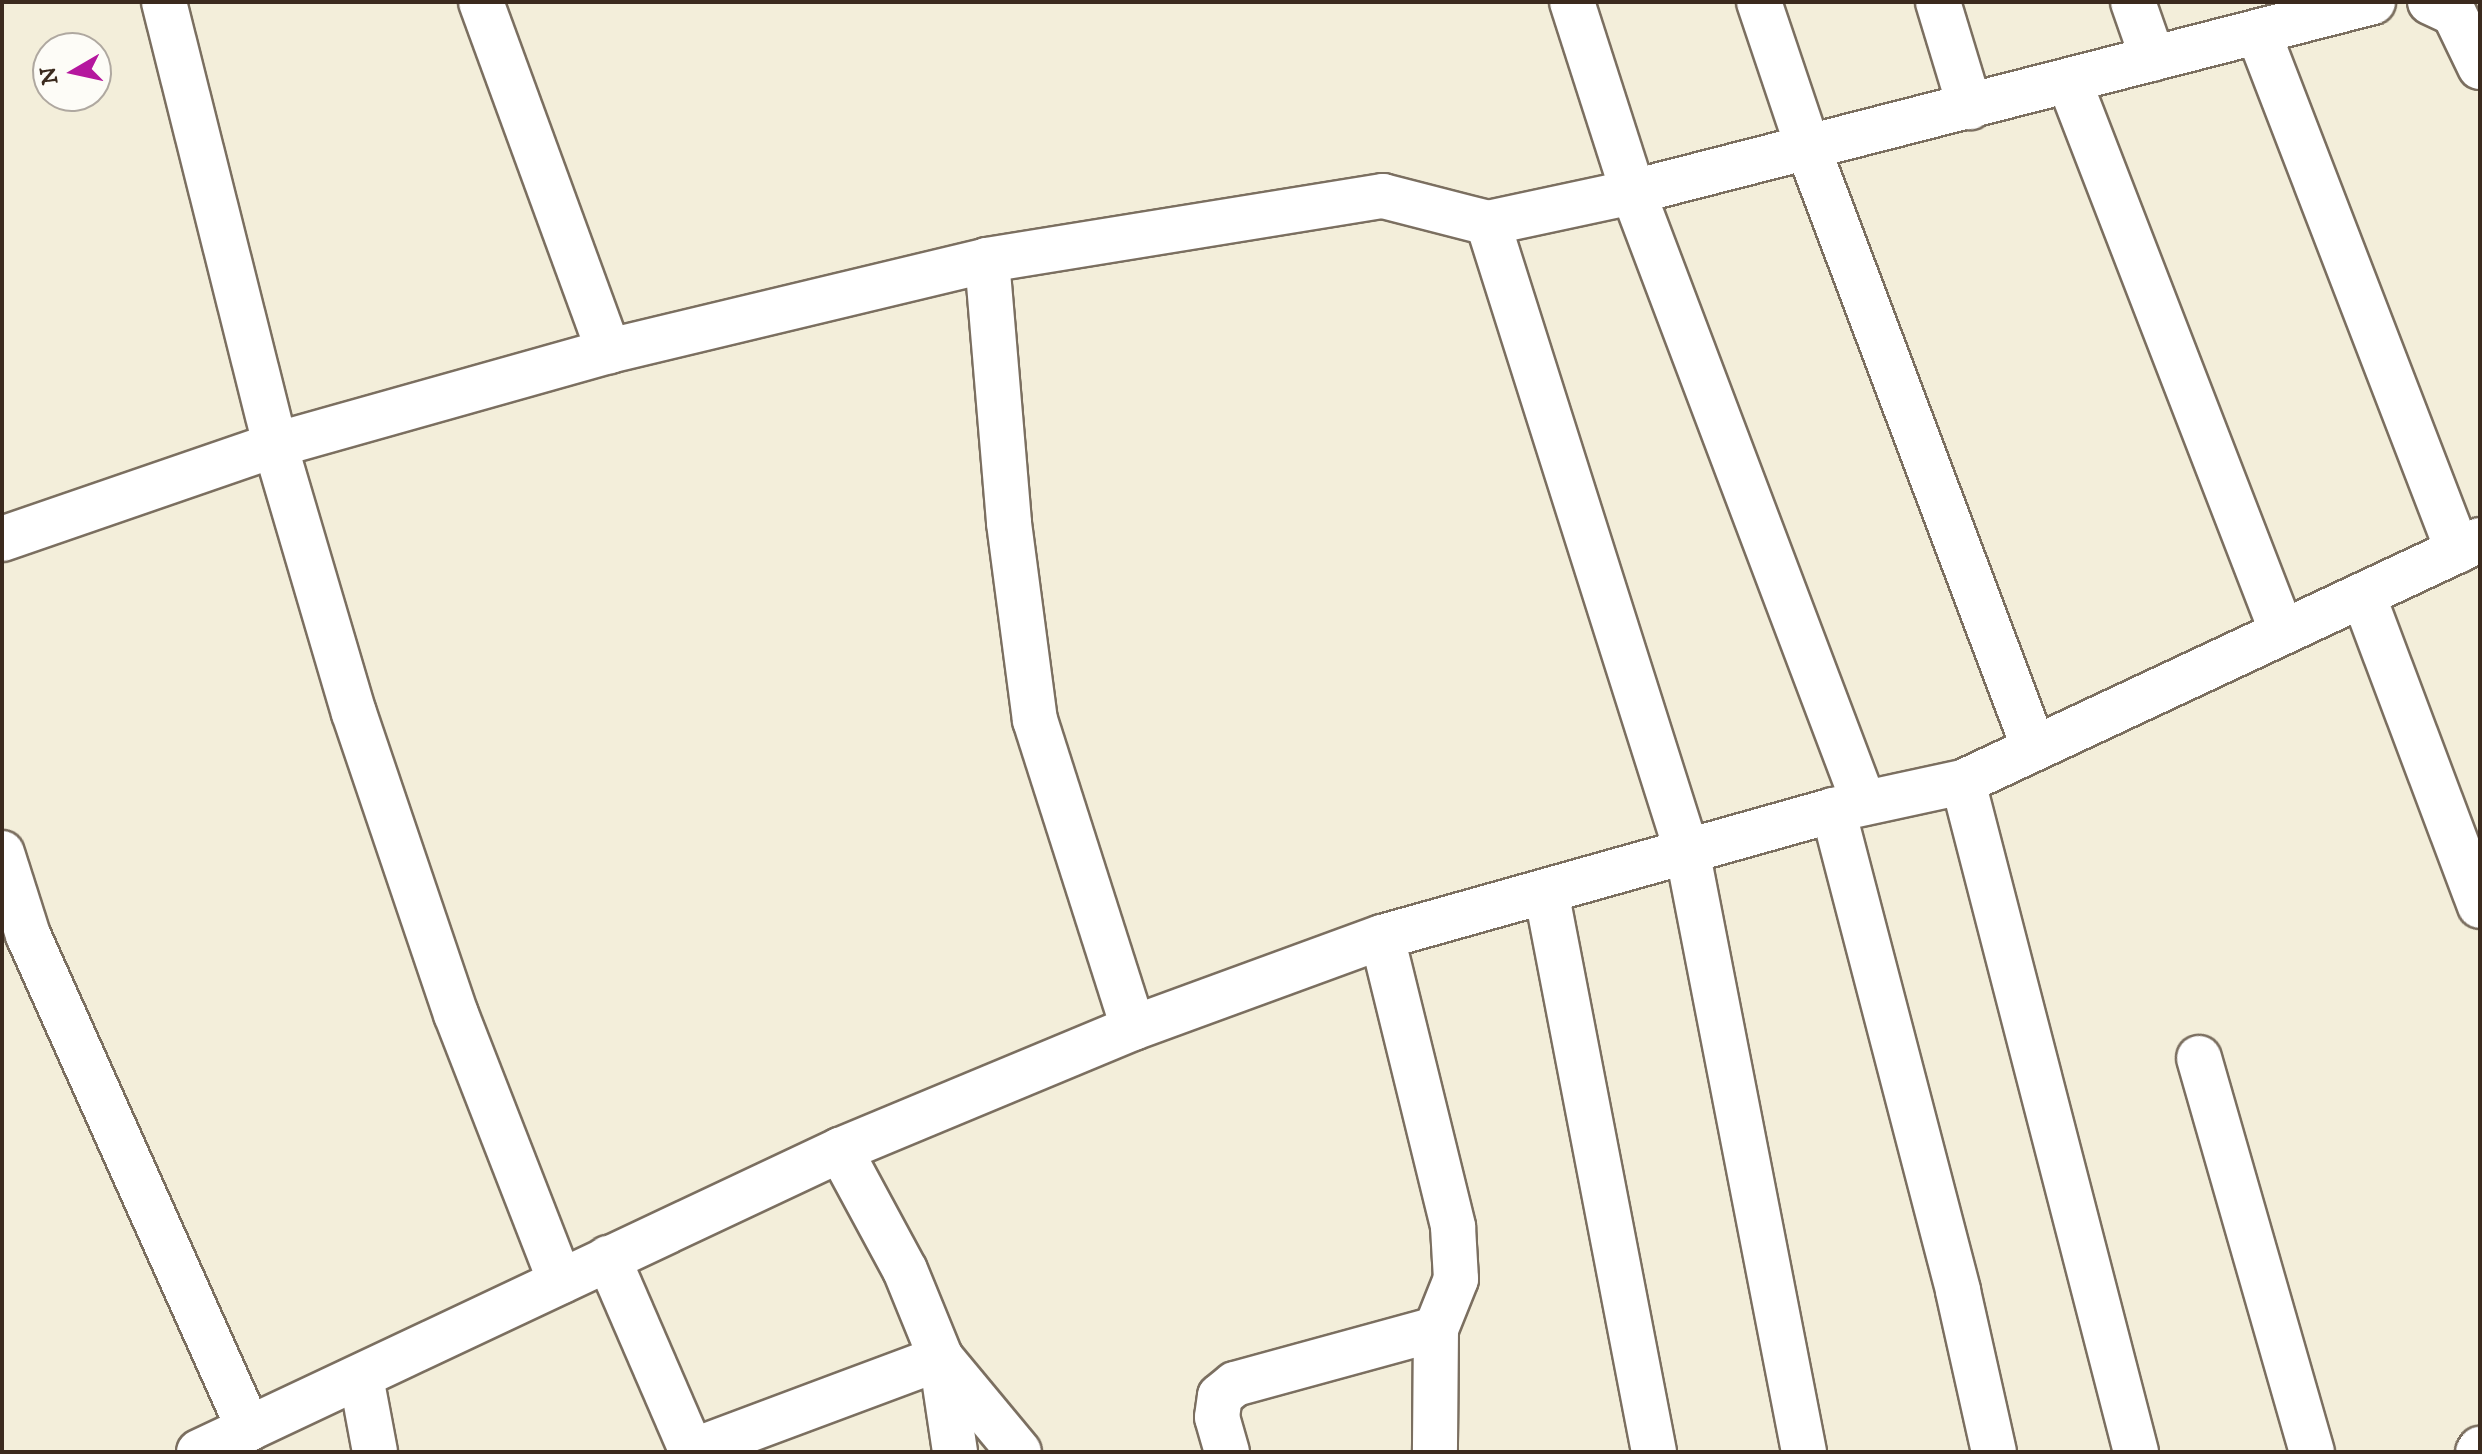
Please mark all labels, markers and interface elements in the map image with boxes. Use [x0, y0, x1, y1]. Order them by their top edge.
north arrow [32, 32, 112, 112]
text: N [35, 64, 65, 87]

